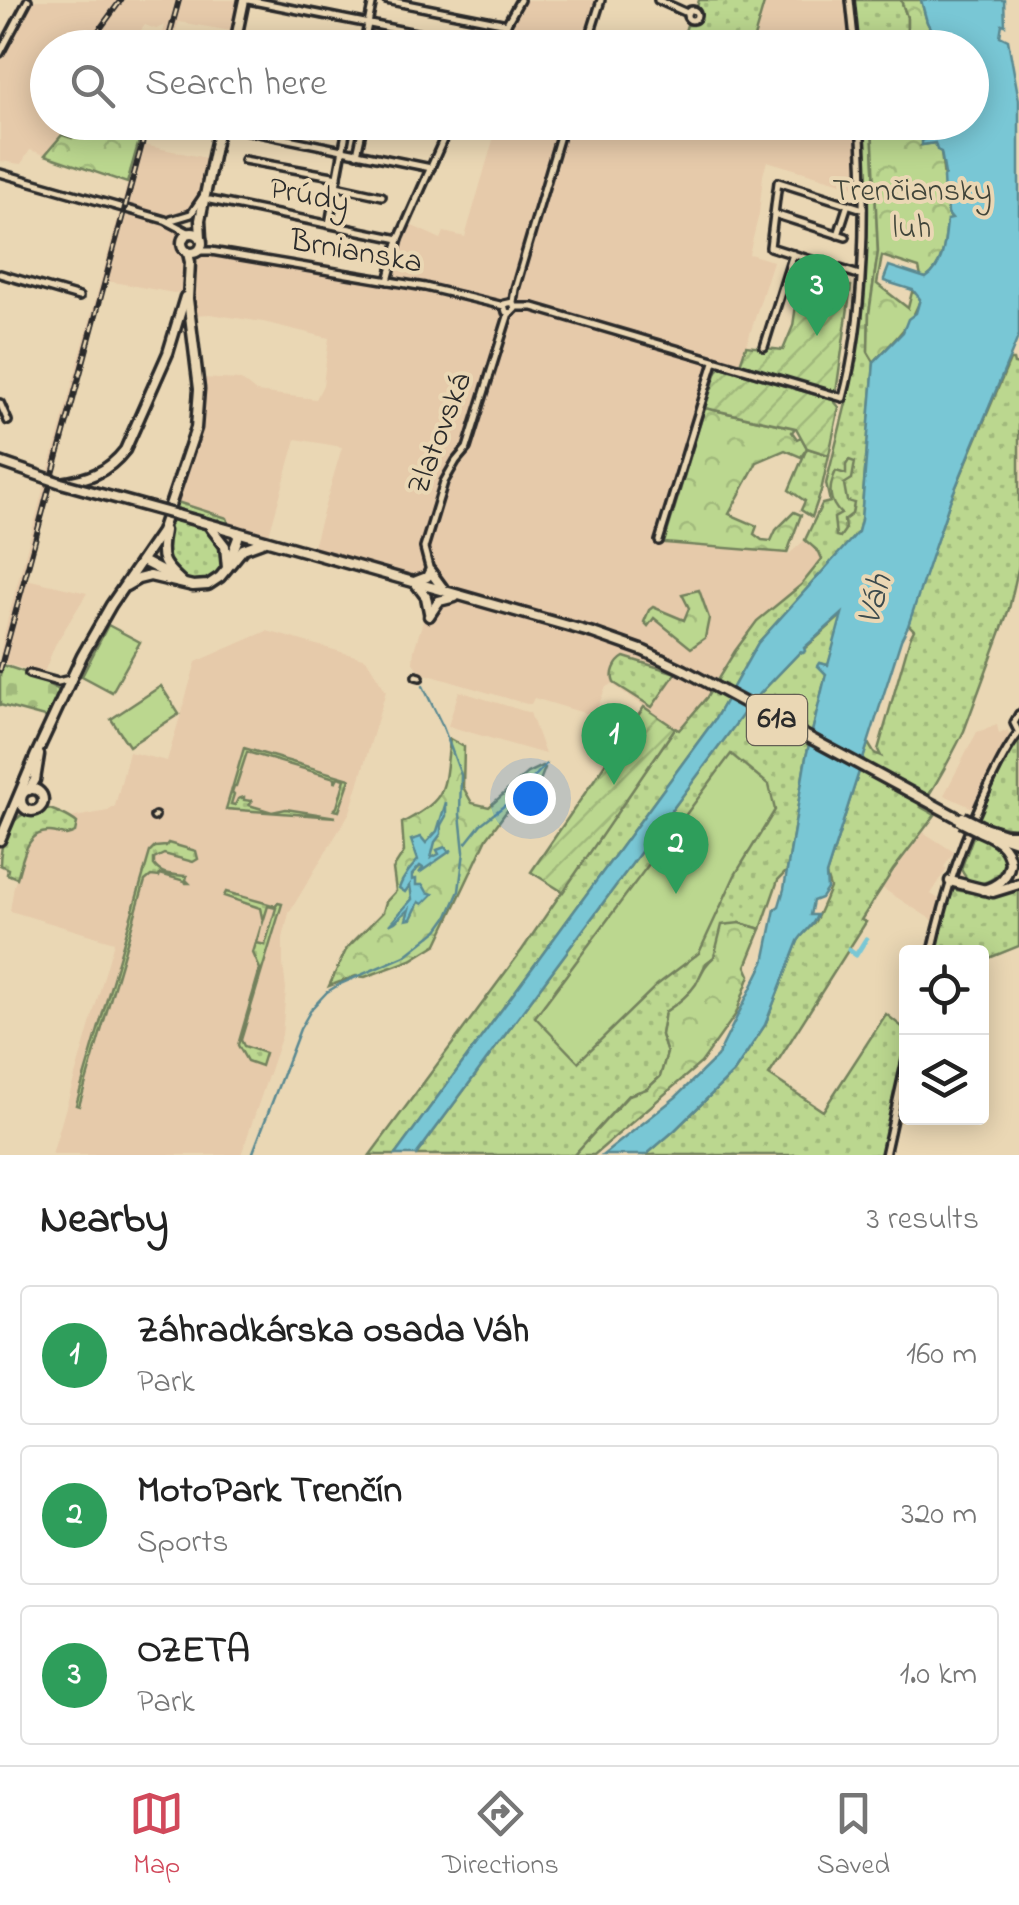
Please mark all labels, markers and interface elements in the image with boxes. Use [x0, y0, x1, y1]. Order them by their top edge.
search box [30, 30, 989, 140]
text: Search here [145, 57, 327, 113]
icon: search [65, 58, 120, 113]
street label: Prúdy [265, 166, 353, 228]
park label: Trenčiansky luh [832, 169, 992, 253]
street label: Brnianska [285, 218, 426, 288]
pin: 3 [784, 254, 850, 336]
street label: Zlatovská [396, 366, 486, 502]
water label: Váh [844, 567, 908, 631]
road number: 61a [747, 695, 807, 745]
pin: 1 [582, 702, 646, 785]
your location [505, 773, 556, 824]
pin: 2 [644, 812, 708, 894]
map controls [899, 945, 989, 1125]
button: locate [899, 945, 989, 1035]
button: layers [899, 1035, 989, 1125]
text: Nearby [40, 1190, 168, 1251]
text: 3 results [867, 1197, 979, 1244]
text: Záhradkárska osada Váh [137, 1304, 529, 1360]
text: 1 [69, 1332, 80, 1379]
text: 160 m [906, 1332, 977, 1379]
text: Park [137, 1360, 195, 1407]
text: MotoPark Trenčín [137, 1464, 402, 1520]
text: 2 [67, 1492, 82, 1539]
text: 320 m [901, 1492, 977, 1539]
text: Sports [137, 1520, 229, 1567]
text: OZETA [137, 1624, 250, 1680]
text: 3 [68, 1652, 81, 1699]
text: 1.0 km [900, 1652, 977, 1699]
text: Park [137, 1680, 195, 1727]
tab: Map [129, 1786, 184, 1887]
tab: Directions [442, 1786, 559, 1887]
tab: Saved [817, 1786, 890, 1887]

